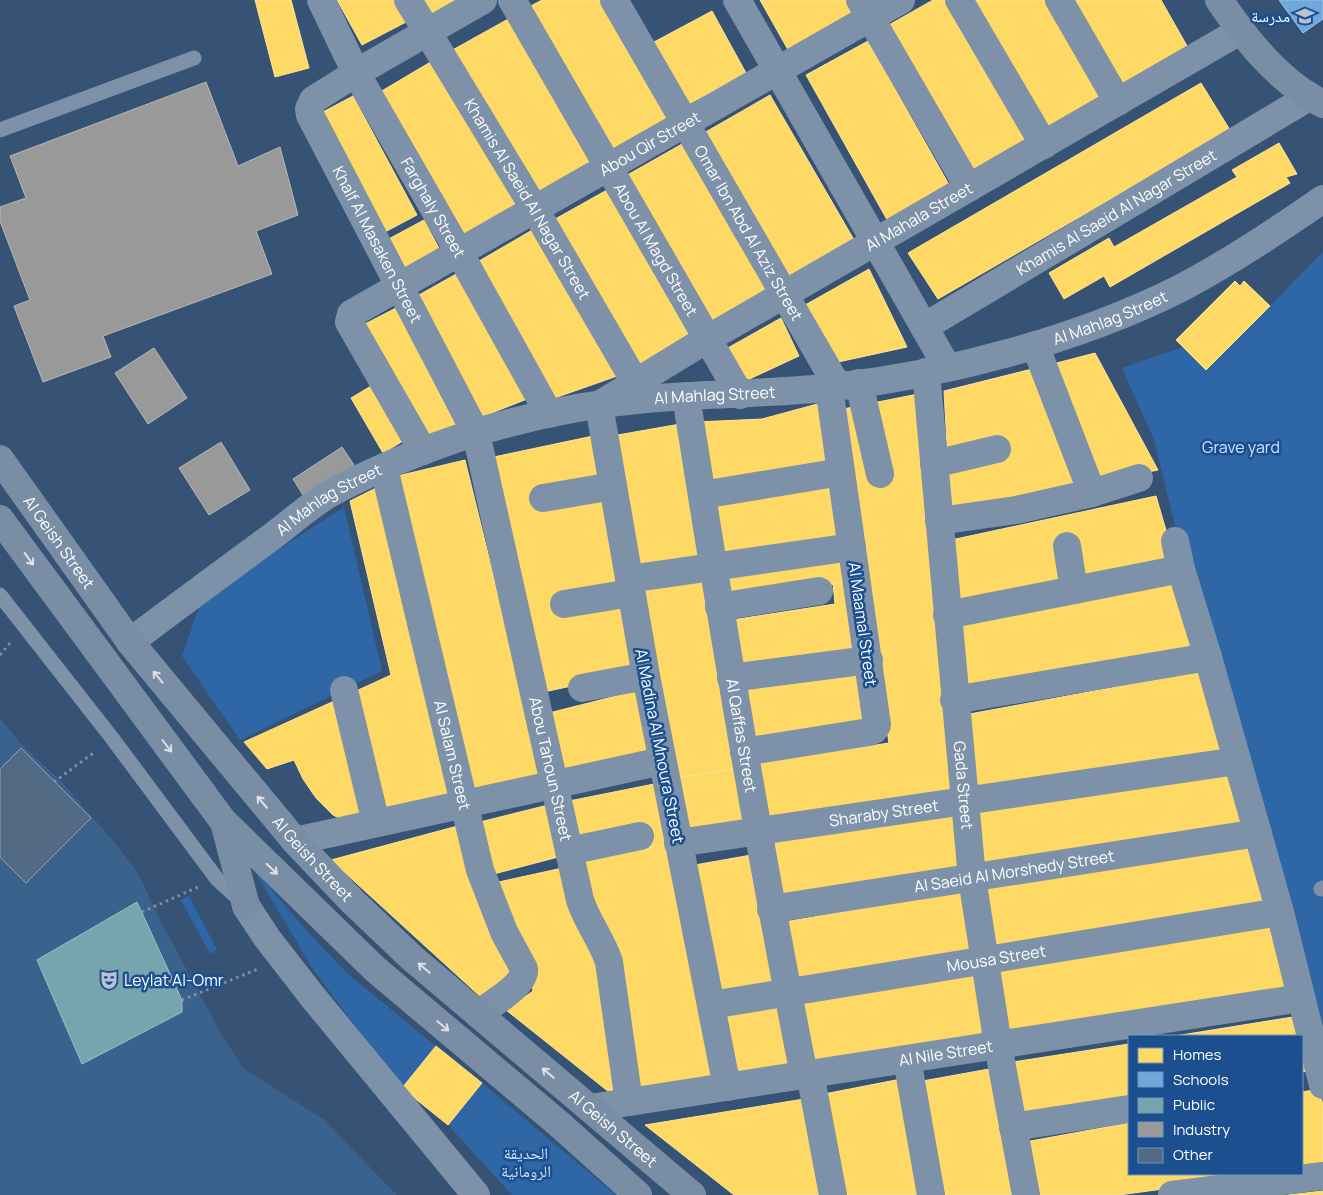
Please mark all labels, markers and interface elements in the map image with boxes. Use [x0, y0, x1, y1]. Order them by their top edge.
place label: مدرسة [1251, 5, 1290, 27]
school or university icon: مدرسة [1294, 5, 1316, 27]
street label: Khamis Al Saeid Al Nagar Street [459, 94, 596, 303]
street label: Abou Qir Street [595, 106, 704, 181]
street label: Omar Ibn Abd Al Aziz Street [689, 141, 808, 325]
street label: Khamis Al Saeid Al Nagar Street [1012, 144, 1221, 281]
street label: Farghaly Street [396, 153, 471, 261]
street label: Khalf Al Masaken Street [327, 162, 427, 326]
street label: Al Mahala Street [861, 177, 976, 256]
street label: Abou Al Magd Street [609, 179, 703, 320]
street label: Al Mahlag Street [1050, 285, 1171, 350]
street label: Al Mahlag Street [653, 381, 776, 409]
park label: Grave yard [1202, 436, 1280, 458]
street label: Al Mahlag Street [271, 458, 385, 541]
street label: Al Geish Street [18, 491, 100, 593]
one-way arrow [23, 552, 34, 565]
street label: Al Maamal Street [843, 561, 883, 687]
street label: Al Madina Al Mnoura Street [630, 647, 690, 845]
one-way arrow [153, 671, 164, 684]
street label: Al Qaffas Street [721, 677, 762, 794]
street label: Abou Tahoun Street [524, 695, 578, 843]
street label: Al Salam Street [429, 698, 476, 812]
one-way arrow [162, 738, 172, 752]
street label: Gada Street [949, 740, 979, 831]
street label: Sharaby Street [828, 794, 940, 832]
one-way arrow [257, 796, 268, 809]
street label: Al Geish Street [268, 811, 358, 906]
street label: Al Saeid Al Morshedy Street [912, 845, 1116, 898]
one-way arrow [265, 863, 278, 875]
street label: Mousa Street [945, 939, 1047, 977]
one-way arrow [418, 963, 431, 974]
theatre icon: Leylat Al-Omr [98, 969, 120, 991]
place label: Leylat Al-Omr [124, 969, 224, 991]
one-way arrow [437, 1020, 450, 1032]
street label: Al Nile Street [897, 1035, 994, 1071]
legend [1128, 1035, 1303, 1175]
text: Homes [1173, 1044, 1222, 1065]
one-way arrow [542, 1067, 555, 1079]
text: Schools [1173, 1069, 1229, 1090]
street label: Al Geish Street [564, 1084, 662, 1172]
text: Public [1173, 1094, 1215, 1115]
text: Industry [1173, 1119, 1230, 1140]
park label: الحديقة الرومانية [501, 1142, 551, 1182]
text: Other [1173, 1144, 1214, 1165]

